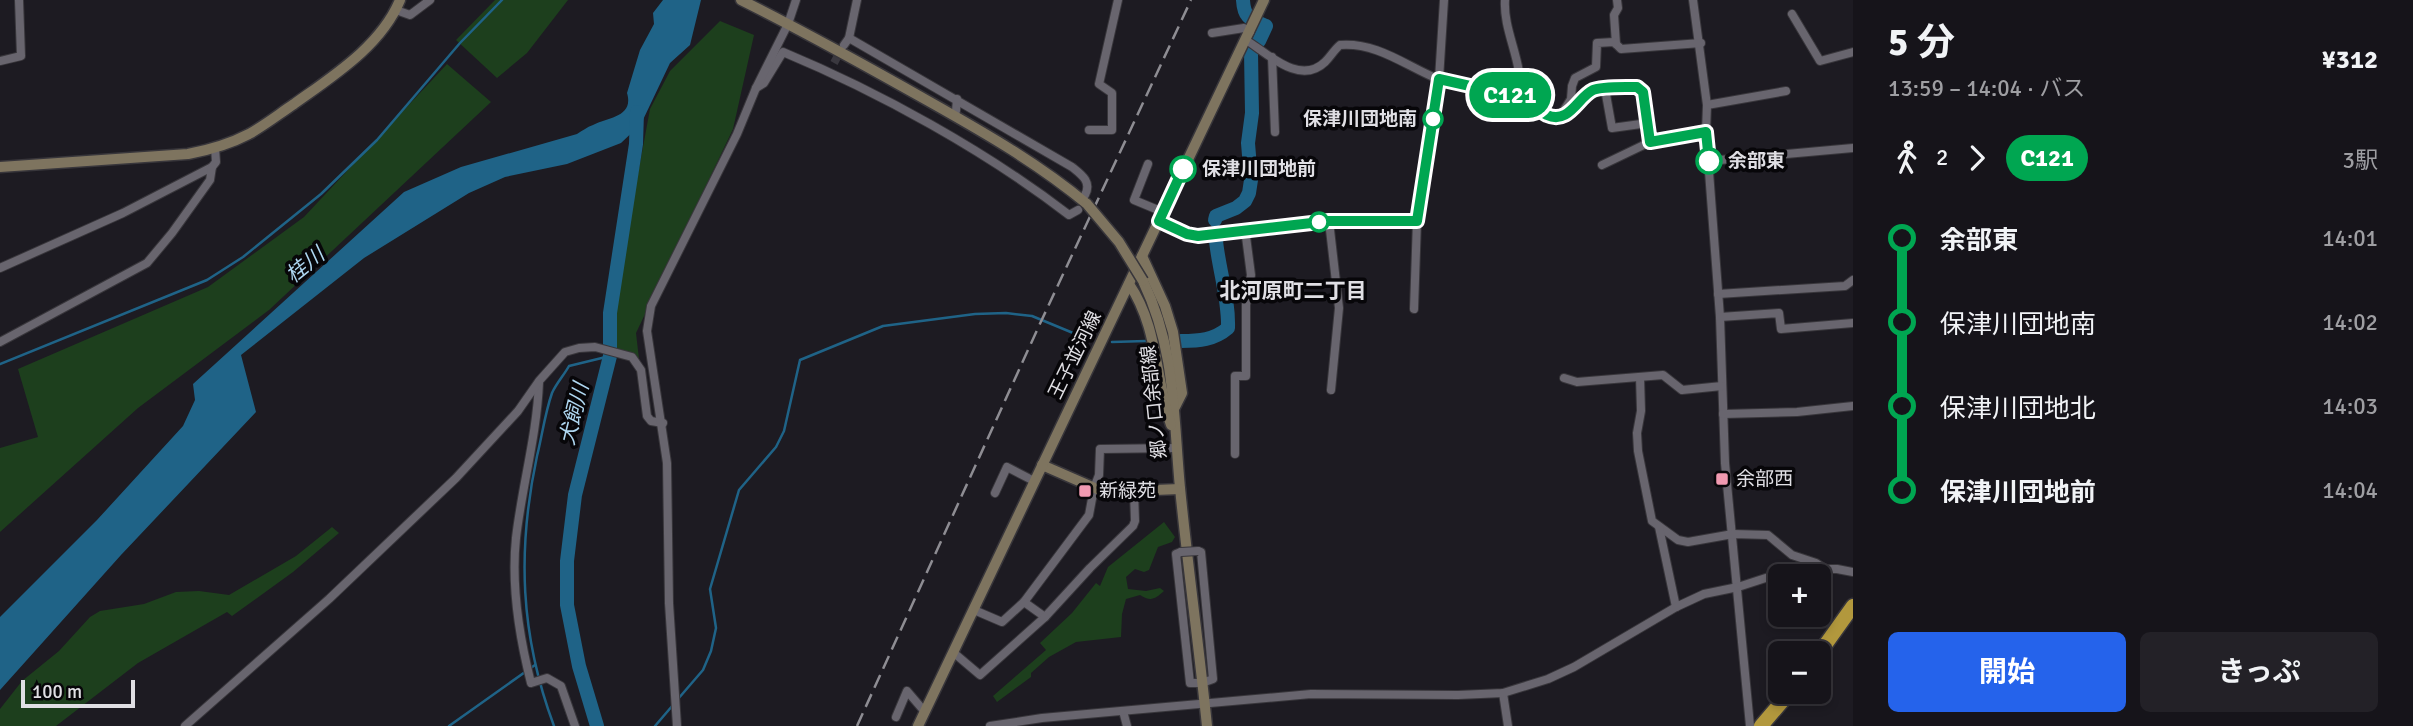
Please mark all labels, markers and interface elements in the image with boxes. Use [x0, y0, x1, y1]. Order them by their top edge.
text: 5 分 [1888, 19, 1955, 66]
text: ¥312 [2322, 44, 2378, 76]
line badge: C121 [1461, 72, 1559, 118]
text: 13:59 – 14:04 · バス [1888, 74, 2085, 103]
text: C121 [1483, 80, 1537, 110]
place label: 保津川団地南 [1303, 107, 1417, 131]
marker: 保津川団地南 [1423, 109, 1443, 129]
icon: walk [1888, 139, 1926, 177]
icon: forward [1958, 139, 1996, 177]
text: 2 [1936, 143, 1948, 172]
text: C121 [2020, 143, 2074, 173]
text: 3駅 [2343, 146, 2378, 175]
marker: 余部東 [1696, 148, 1722, 174]
place label: 余部東 [1728, 149, 1785, 173]
marker: 保津川団地前 [1170, 156, 1196, 182]
place label: 保津川団地前 [1202, 157, 1316, 181]
unlabelled marker [1309, 212, 1329, 232]
text: 14:01 [2322, 224, 2378, 253]
text: 余部東 [1940, 225, 2018, 257]
water label: 桂川 [280, 240, 331, 288]
district label: 北河原町二丁目 [1220, 278, 1367, 304]
street label: 王子並河線 [1043, 307, 1107, 403]
text: 14:02 [2322, 308, 2378, 337]
text: 保津川団地南 [1940, 309, 2096, 341]
street label: 郷ノ口余部線 [1136, 344, 1172, 460]
water label: 犬飼川 [554, 378, 595, 448]
text: 14:03 [2322, 392, 2378, 421]
text: 保津川団地北 [1940, 393, 2096, 425]
place label: 余部西 [1736, 467, 1793, 491]
marker: 余部西 [1714, 471, 1730, 487]
text: 14:04 [2322, 476, 2378, 505]
text: 保津川団地前 [1940, 477, 2096, 509]
place label: 新緑苑 [1099, 479, 1156, 503]
marker: 新緑苑 [1077, 483, 1093, 499]
map controls [1768, 564, 1831, 704]
button: + [1768, 564, 1831, 627]
button: 開始 [1888, 632, 2126, 712]
button: きっぷ [2140, 632, 2378, 712]
button: − [1768, 641, 1831, 704]
scale bar [21, 677, 135, 709]
text: 100 m [32, 680, 82, 704]

